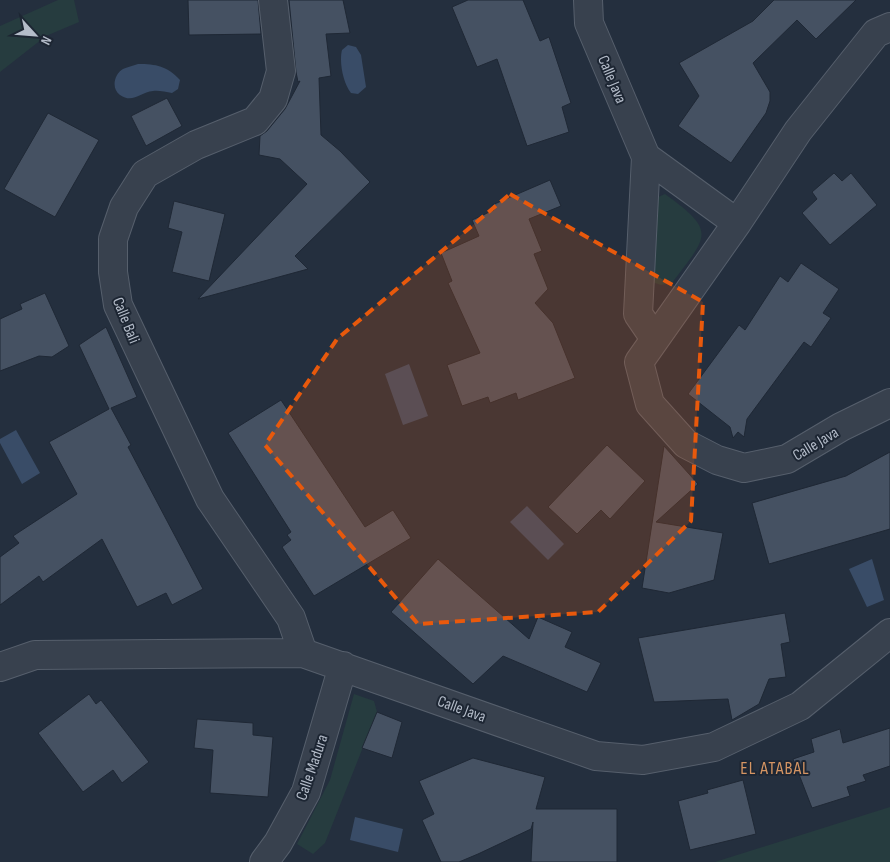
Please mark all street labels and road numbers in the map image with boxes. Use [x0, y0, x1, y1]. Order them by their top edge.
street label: Calle Java [593, 53, 630, 106]
street label: Calle Bali [108, 295, 143, 346]
street label: Calle Java [789, 423, 842, 465]
street label: Calle Java [435, 692, 488, 727]
street label: Calle Madura [292, 732, 332, 803]

